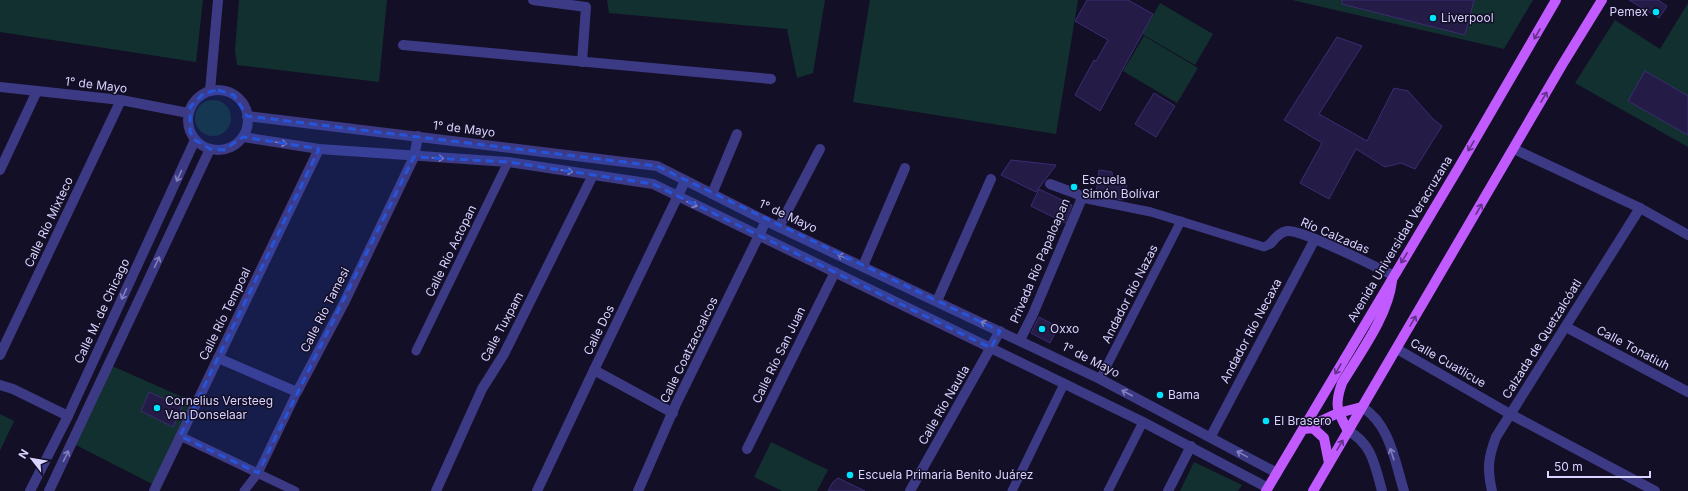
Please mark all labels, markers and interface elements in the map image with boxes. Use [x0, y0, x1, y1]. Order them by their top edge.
place label: Pemex [1610, 4, 1648, 19]
marker: Pemex [1651, 7, 1661, 17]
place label: Liverpool [1441, 10, 1494, 25]
marker: Liverpool [1428, 13, 1438, 23]
one-way arrow [1532, 28, 1540, 40]
street label: 1° de Mayo [64, 73, 128, 96]
one-way arrow [1540, 91, 1548, 103]
street label: 1° de Mayo [432, 117, 496, 140]
one-way arrow [274, 139, 287, 147]
one-way arrow [1467, 140, 1475, 152]
street label: Avenida Universidad Veracruzana [1344, 153, 1455, 324]
one-way arrow [431, 155, 444, 162]
one-way arrow [560, 167, 573, 175]
one-way arrow [175, 169, 182, 181]
place label: Escuela Simón Bolívar [1082, 172, 1160, 201]
street label: Calle Río Mixteco [21, 174, 76, 269]
marker: Escuela Simón Bolívar [1069, 182, 1079, 192]
street label: 1° de Mayo [757, 196, 820, 236]
street label: Privada Río Papaloapan [1006, 196, 1073, 326]
one-way arrow [685, 201, 697, 208]
street label: Calle Río Actopan [422, 202, 479, 299]
one-way arrow [1475, 203, 1483, 215]
street label: Río Calzadas [1298, 214, 1372, 257]
street label: Andador Río Nazas [1098, 242, 1161, 346]
one-way arrow [1400, 252, 1408, 263]
one-way arrow [837, 253, 849, 260]
street label: Calle M. de Chicago [71, 256, 132, 366]
one-way arrow [154, 257, 161, 269]
street label: Calle Río Tempoal [196, 265, 254, 363]
street label: Calle Río Tamesi [297, 265, 352, 355]
street label: Andador Río Necaxa [1217, 276, 1284, 386]
street label: Calzada de Quetzalcóatl [1499, 276, 1585, 401]
one-way arrow [120, 287, 127, 299]
street label: Calle Tuxpam [477, 289, 526, 364]
street label: Calle Coatzacoalcos [656, 294, 721, 405]
street label: Calle Dos [580, 302, 617, 357]
street label: Calle Río San Juan [749, 304, 808, 406]
one-way arrow [1410, 315, 1418, 327]
one-way arrow [980, 320, 992, 327]
place label: Oxxo [1050, 321, 1079, 336]
street label: Calle Tonatiuh [1594, 322, 1672, 373]
marker: Oxxo [1037, 324, 1047, 334]
street label: Calle Cuatlicue [1408, 335, 1489, 390]
street label: 1° de Mayo [1060, 339, 1123, 380]
street label: Calle Río Nautla [915, 362, 972, 447]
one-way arrow [1333, 363, 1341, 375]
place label: Bama [1168, 387, 1200, 402]
one-way arrow [1122, 389, 1134, 396]
marker: Bama [1155, 390, 1165, 400]
place label: Cornelius Versteeg Van Donselaar [165, 393, 273, 422]
marker: Cornelius Versteeg Van Donselaar [152, 403, 162, 413]
place label: El Brasero [1274, 413, 1331, 428]
marker: El Brasero [1261, 416, 1271, 426]
north arrow [12, 439, 52, 479]
one-way arrow [1336, 439, 1344, 451]
text: N [15, 447, 32, 461]
one-way arrow [1388, 448, 1395, 461]
one-way arrow [63, 450, 70, 462]
one-way arrow [1237, 450, 1249, 457]
scale bar [1548, 453, 1650, 479]
text: 50 m [1554, 459, 1583, 474]
place label: Escuela Primaria Benito Juárez [858, 467, 1033, 482]
marker: Escuela Primaria Benito Juárez [845, 470, 855, 480]

